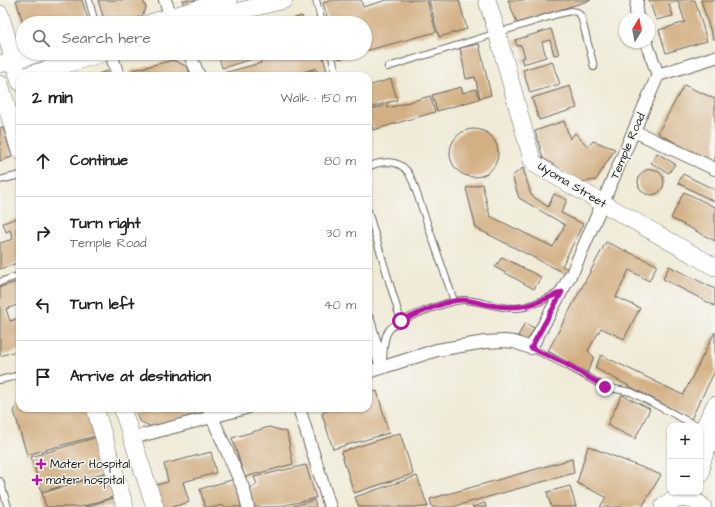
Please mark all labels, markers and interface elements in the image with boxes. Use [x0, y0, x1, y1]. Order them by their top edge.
north arrow [619, 12, 655, 48]
search box [16, 16, 372, 60]
icon: search [30, 27, 52, 49]
text: Search here [62, 28, 151, 49]
text: 2 min [32, 86, 73, 110]
text: Walk · 150 m [281, 89, 356, 107]
street label: Temple Road [606, 110, 650, 182]
icon: ahead [32, 150, 54, 172]
text: Continue [70, 150, 128, 171]
text: 80 m [324, 152, 356, 170]
street label: Uyoma Street [534, 158, 610, 213]
text: Turn right [70, 213, 141, 234]
icon: right [32, 222, 54, 244]
text: 30 m [326, 224, 356, 242]
text: Temple Road [70, 234, 147, 252]
icon: left [32, 294, 54, 316]
text: Turn left [70, 294, 134, 315]
text: 40 m [324, 296, 356, 314]
route start [392, 312, 410, 330]
icon: arrive [32, 366, 54, 388]
text: Arrive at destination [70, 366, 211, 387]
route end [596, 378, 614, 396]
map controls [667, 423, 703, 495]
button: + [667, 423, 703, 459]
place label: Mater Hospital [50, 456, 130, 473]
marker: Mater Hospital [35, 458, 47, 470]
button: − [667, 459, 703, 495]
place label: mater hospital [46, 472, 124, 489]
marker: mater hospital [31, 474, 43, 486]

